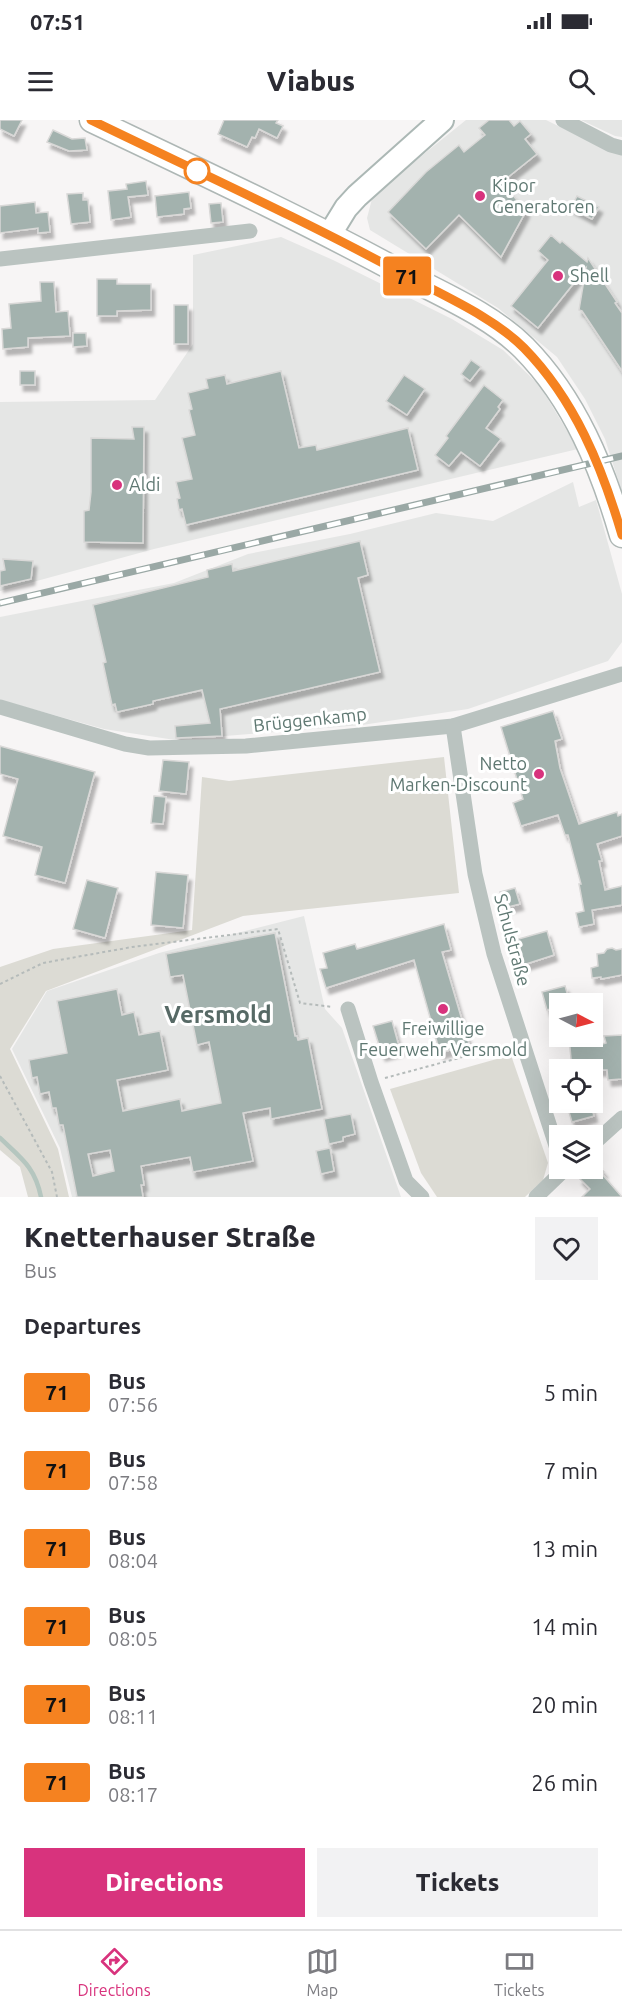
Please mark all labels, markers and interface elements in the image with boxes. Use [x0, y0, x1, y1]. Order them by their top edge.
text: 07:51 [30, 9, 85, 34]
icon: menu [24, 65, 57, 98]
icon: search [565, 65, 598, 98]
text: Viabus [267, 66, 355, 96]
unlabelled marker [184, 158, 210, 184]
place label: Kipor Generatoren [492, 175, 595, 216]
marker: Kipor Generatoren [473, 189, 487, 203]
line badge: 71 [380, 256, 434, 296]
text: 71 [395, 264, 419, 288]
place label: Shell [570, 265, 609, 285]
marker: Shell [551, 269, 565, 283]
place label: Aldi [129, 474, 160, 494]
marker: Aldi [110, 478, 124, 492]
street label: Brüggenkamp [252, 703, 368, 735]
place label: Netto Marken-Discount [390, 753, 527, 794]
marker: Netto Marken-Discount [532, 767, 546, 781]
street label: Schulstraße [491, 891, 535, 988]
north arrow [549, 993, 603, 1047]
map controls [549, 993, 603, 1179]
district label: Versmold [164, 1001, 272, 1028]
marker: Freiwillige Feuerwehr Versmold [436, 1002, 450, 1016]
place label: Freiwillige Feuerwehr Versmold [359, 1018, 527, 1059]
button: locate [549, 1059, 603, 1113]
button: layers [549, 1125, 603, 1179]
button: heart [535, 1217, 598, 1280]
text: Knetterhauser Straße [24, 1221, 316, 1252]
text: Bus [24, 1259, 57, 1282]
text: Departures [24, 1313, 141, 1338]
text: Bus [108, 1368, 146, 1393]
text: 71 [45, 1380, 69, 1404]
text: 5 min [544, 1380, 598, 1405]
text: 07:56 [108, 1393, 158, 1416]
text: Bus [108, 1446, 146, 1471]
text: 71 [45, 1458, 69, 1482]
text: 7 min [544, 1458, 598, 1483]
text: 07:58 [108, 1471, 158, 1494]
text: Bus [108, 1524, 146, 1549]
text: 71 [45, 1536, 69, 1560]
text: 13 min [531, 1536, 598, 1561]
text: 08:04 [108, 1549, 158, 1572]
text: Bus [108, 1602, 146, 1627]
text: 71 [45, 1614, 69, 1638]
text: 14 min [531, 1614, 598, 1639]
text: 08:05 [108, 1627, 158, 1650]
text: Bus [108, 1680, 146, 1705]
text: 71 [45, 1692, 69, 1716]
text: 20 min [531, 1692, 598, 1717]
text: 08:11 [108, 1705, 158, 1728]
text: Bus [108, 1758, 146, 1783]
text: 71 [45, 1770, 69, 1794]
text: 26 min [531, 1770, 598, 1795]
text: 08:17 [108, 1783, 158, 1806]
button: Directions [24, 1848, 305, 1917]
button: Tickets [317, 1848, 598, 1917]
tab: Directions [78, 1945, 151, 1999]
tab: Map [306, 1945, 339, 1999]
tab: Tickets [494, 1945, 544, 1999]

